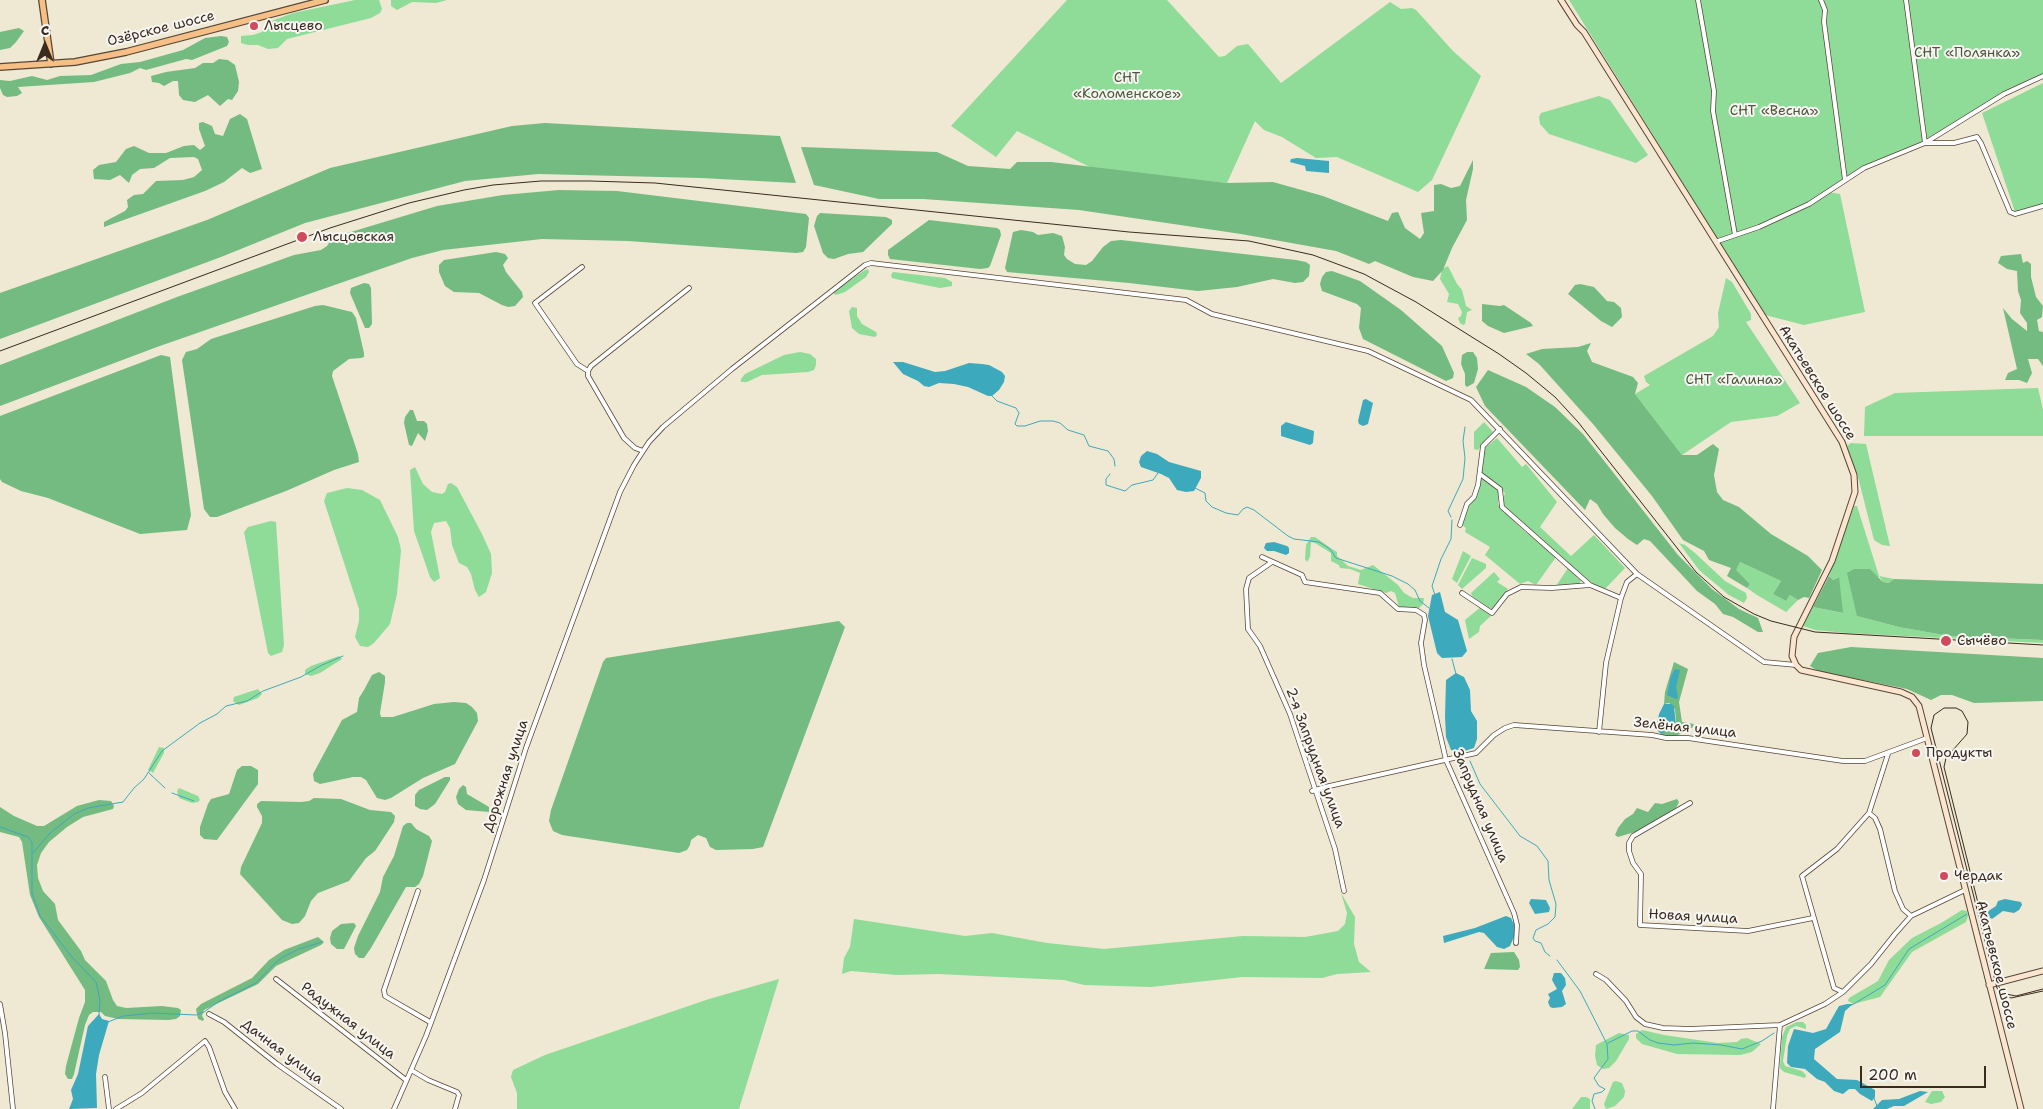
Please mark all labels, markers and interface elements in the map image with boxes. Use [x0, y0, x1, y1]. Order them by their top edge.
street label: Озёрское шоссе [106, 8, 216, 50]
place label: Лысцево [264, 18, 323, 34]
north arrow [20, 20, 70, 70]
marker: Лысцево [248, 20, 260, 32]
text: С [41, 21, 49, 39]
park label: СНТ «Полянка» [1914, 45, 2020, 61]
park label: СНТ «Коломенское» [1073, 70, 1181, 102]
park label: СНТ «Весна» [1730, 103, 1818, 119]
place label: Лысцовская [313, 229, 394, 245]
marker: Лысцовская [295, 230, 309, 244]
street label: Акатьевское шоссе [1775, 322, 1859, 444]
park label: СНТ «Галина» [1686, 372, 1782, 388]
place label: Сычёво [1957, 633, 2007, 649]
marker: Сычёво [1939, 634, 1953, 648]
street label: 2-я Запрудная улица [1282, 685, 1348, 831]
street label: Зелёная улица [1633, 714, 1737, 742]
street label: Дорожная улица [480, 718, 532, 834]
place label: Продукты [1926, 745, 1993, 761]
street label: Запрудная улица [1449, 747, 1511, 865]
marker: Продукты [1910, 747, 1922, 759]
place label: Чердак [1954, 868, 2003, 884]
marker: Чердак [1938, 870, 1950, 882]
street label: Акатьевское шоссе [1972, 899, 2020, 1031]
street label: Новая улица [1648, 906, 1738, 928]
street label: Радужная улица [297, 979, 399, 1063]
street label: Дачная улица [238, 1016, 326, 1088]
scale bar [1863, 1056, 1989, 1088]
text: 200 m [1868, 1065, 1917, 1085]

